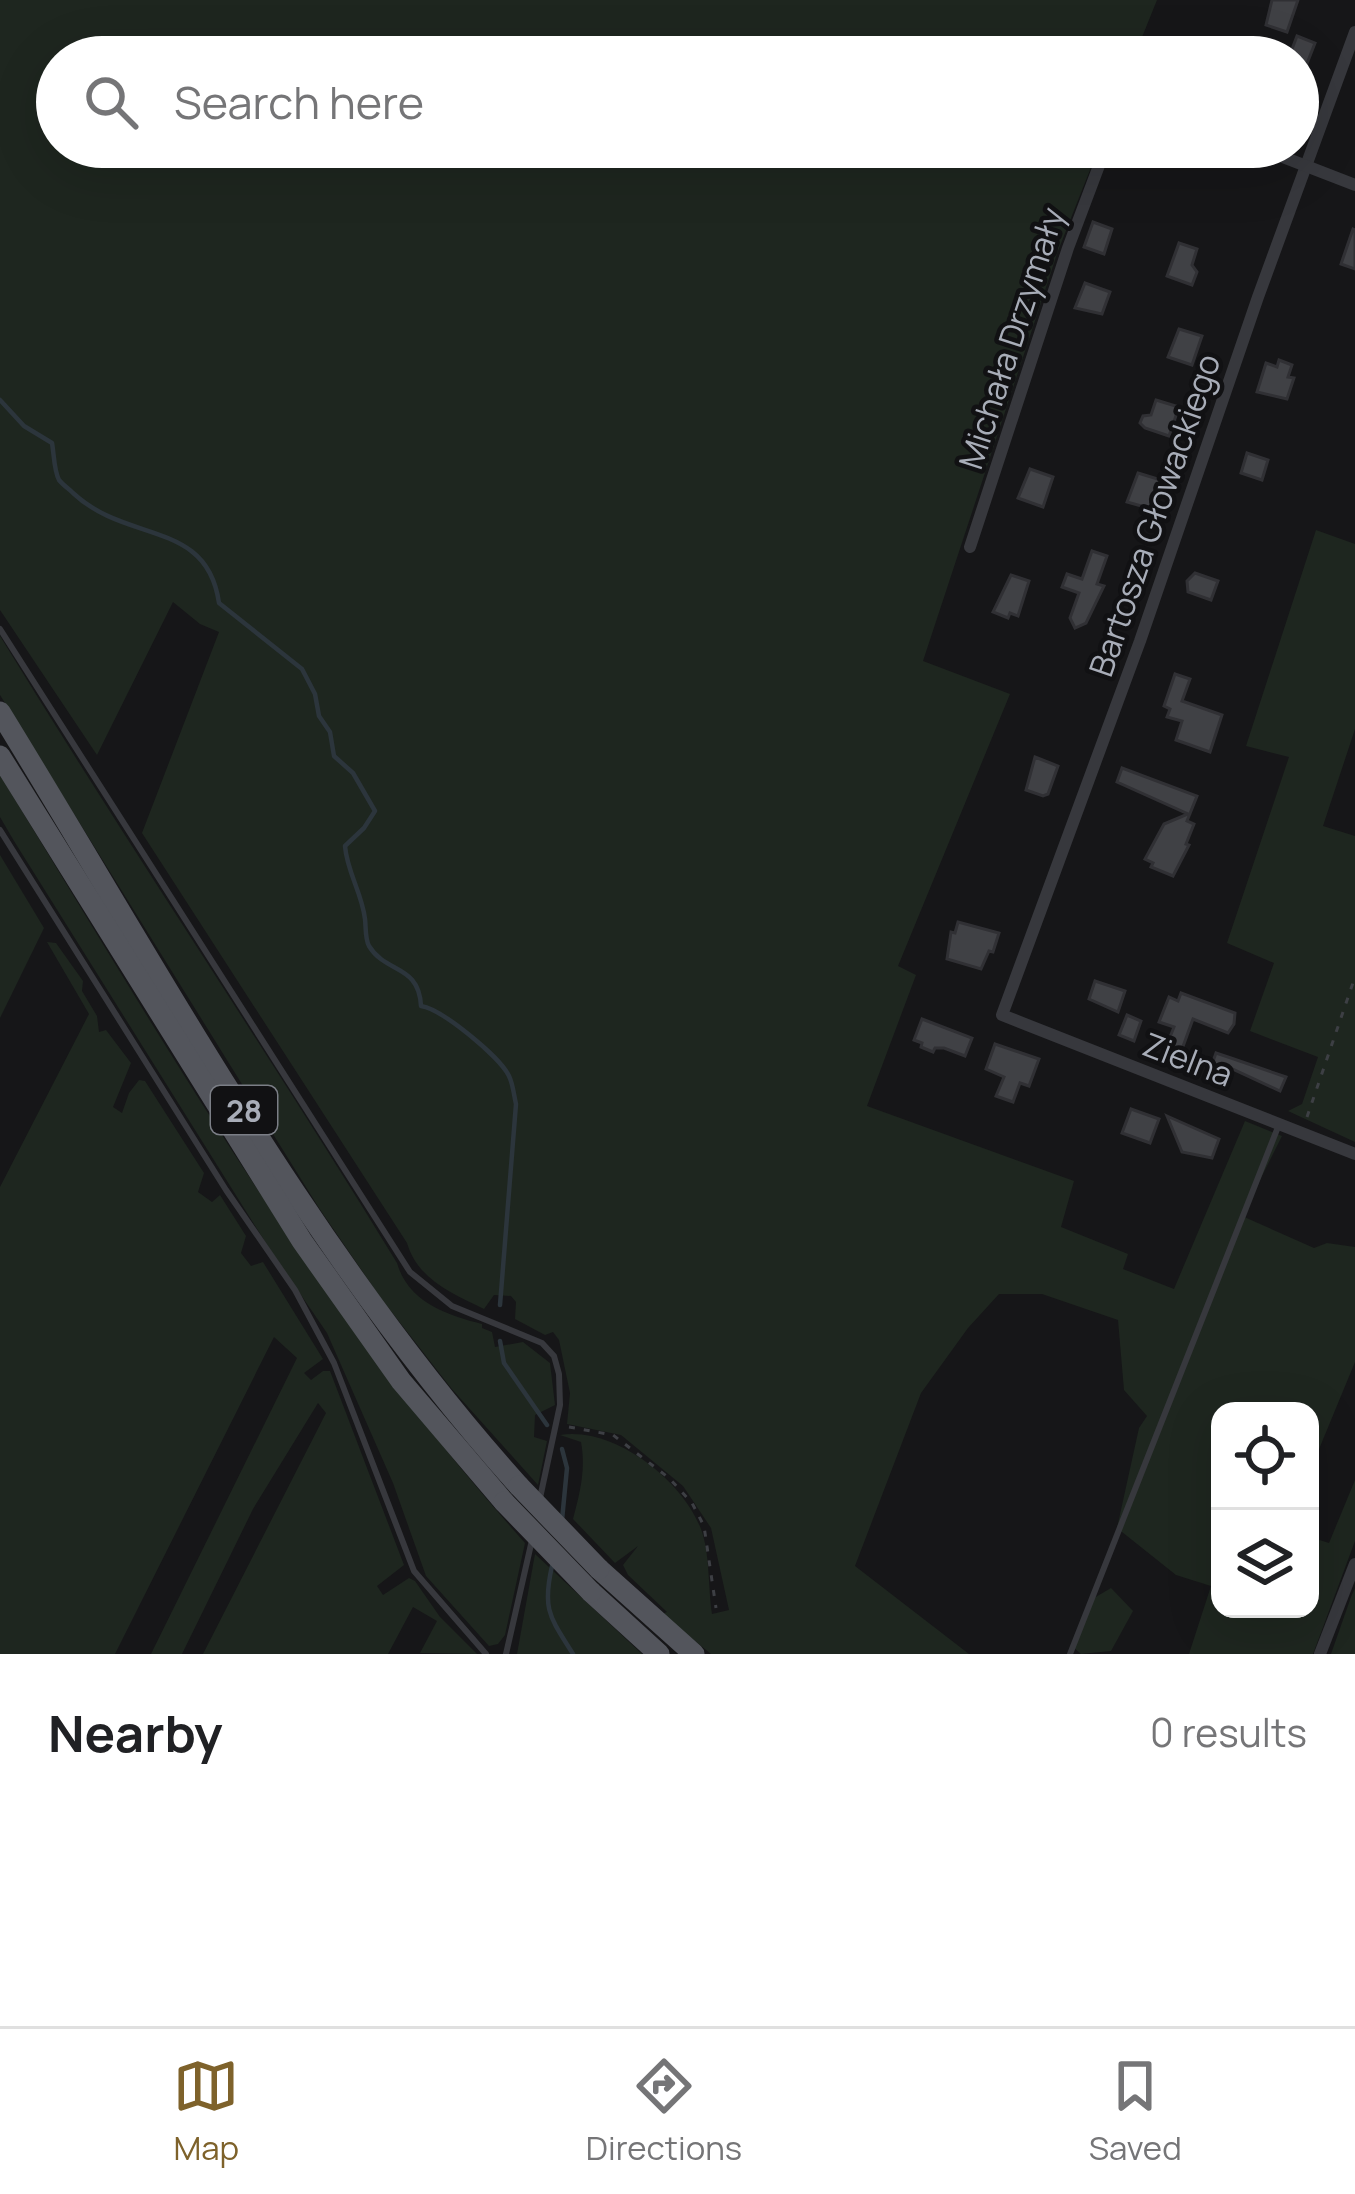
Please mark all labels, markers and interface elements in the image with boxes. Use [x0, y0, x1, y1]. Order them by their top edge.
search box [36, 36, 1319, 168]
icon: search [78, 69, 144, 135]
text: Search here [174, 71, 424, 133]
street label: Michała Drzymały [947, 201, 1075, 475]
street label: Bartosza Głowackiego [1078, 348, 1230, 682]
street label: Zielna [1137, 1021, 1239, 1097]
road number: 28 [211, 1086, 277, 1134]
map controls [1211, 1402, 1319, 1618]
button: locate [1211, 1402, 1319, 1510]
button: layers [1211, 1510, 1319, 1618]
text: Nearby [48, 1698, 223, 1767]
text: 0 results [1150, 1705, 1307, 1759]
tab: Map [173, 2053, 239, 2170]
tab: Directions [586, 2053, 742, 2170]
tab: Saved [1089, 2053, 1182, 2170]

